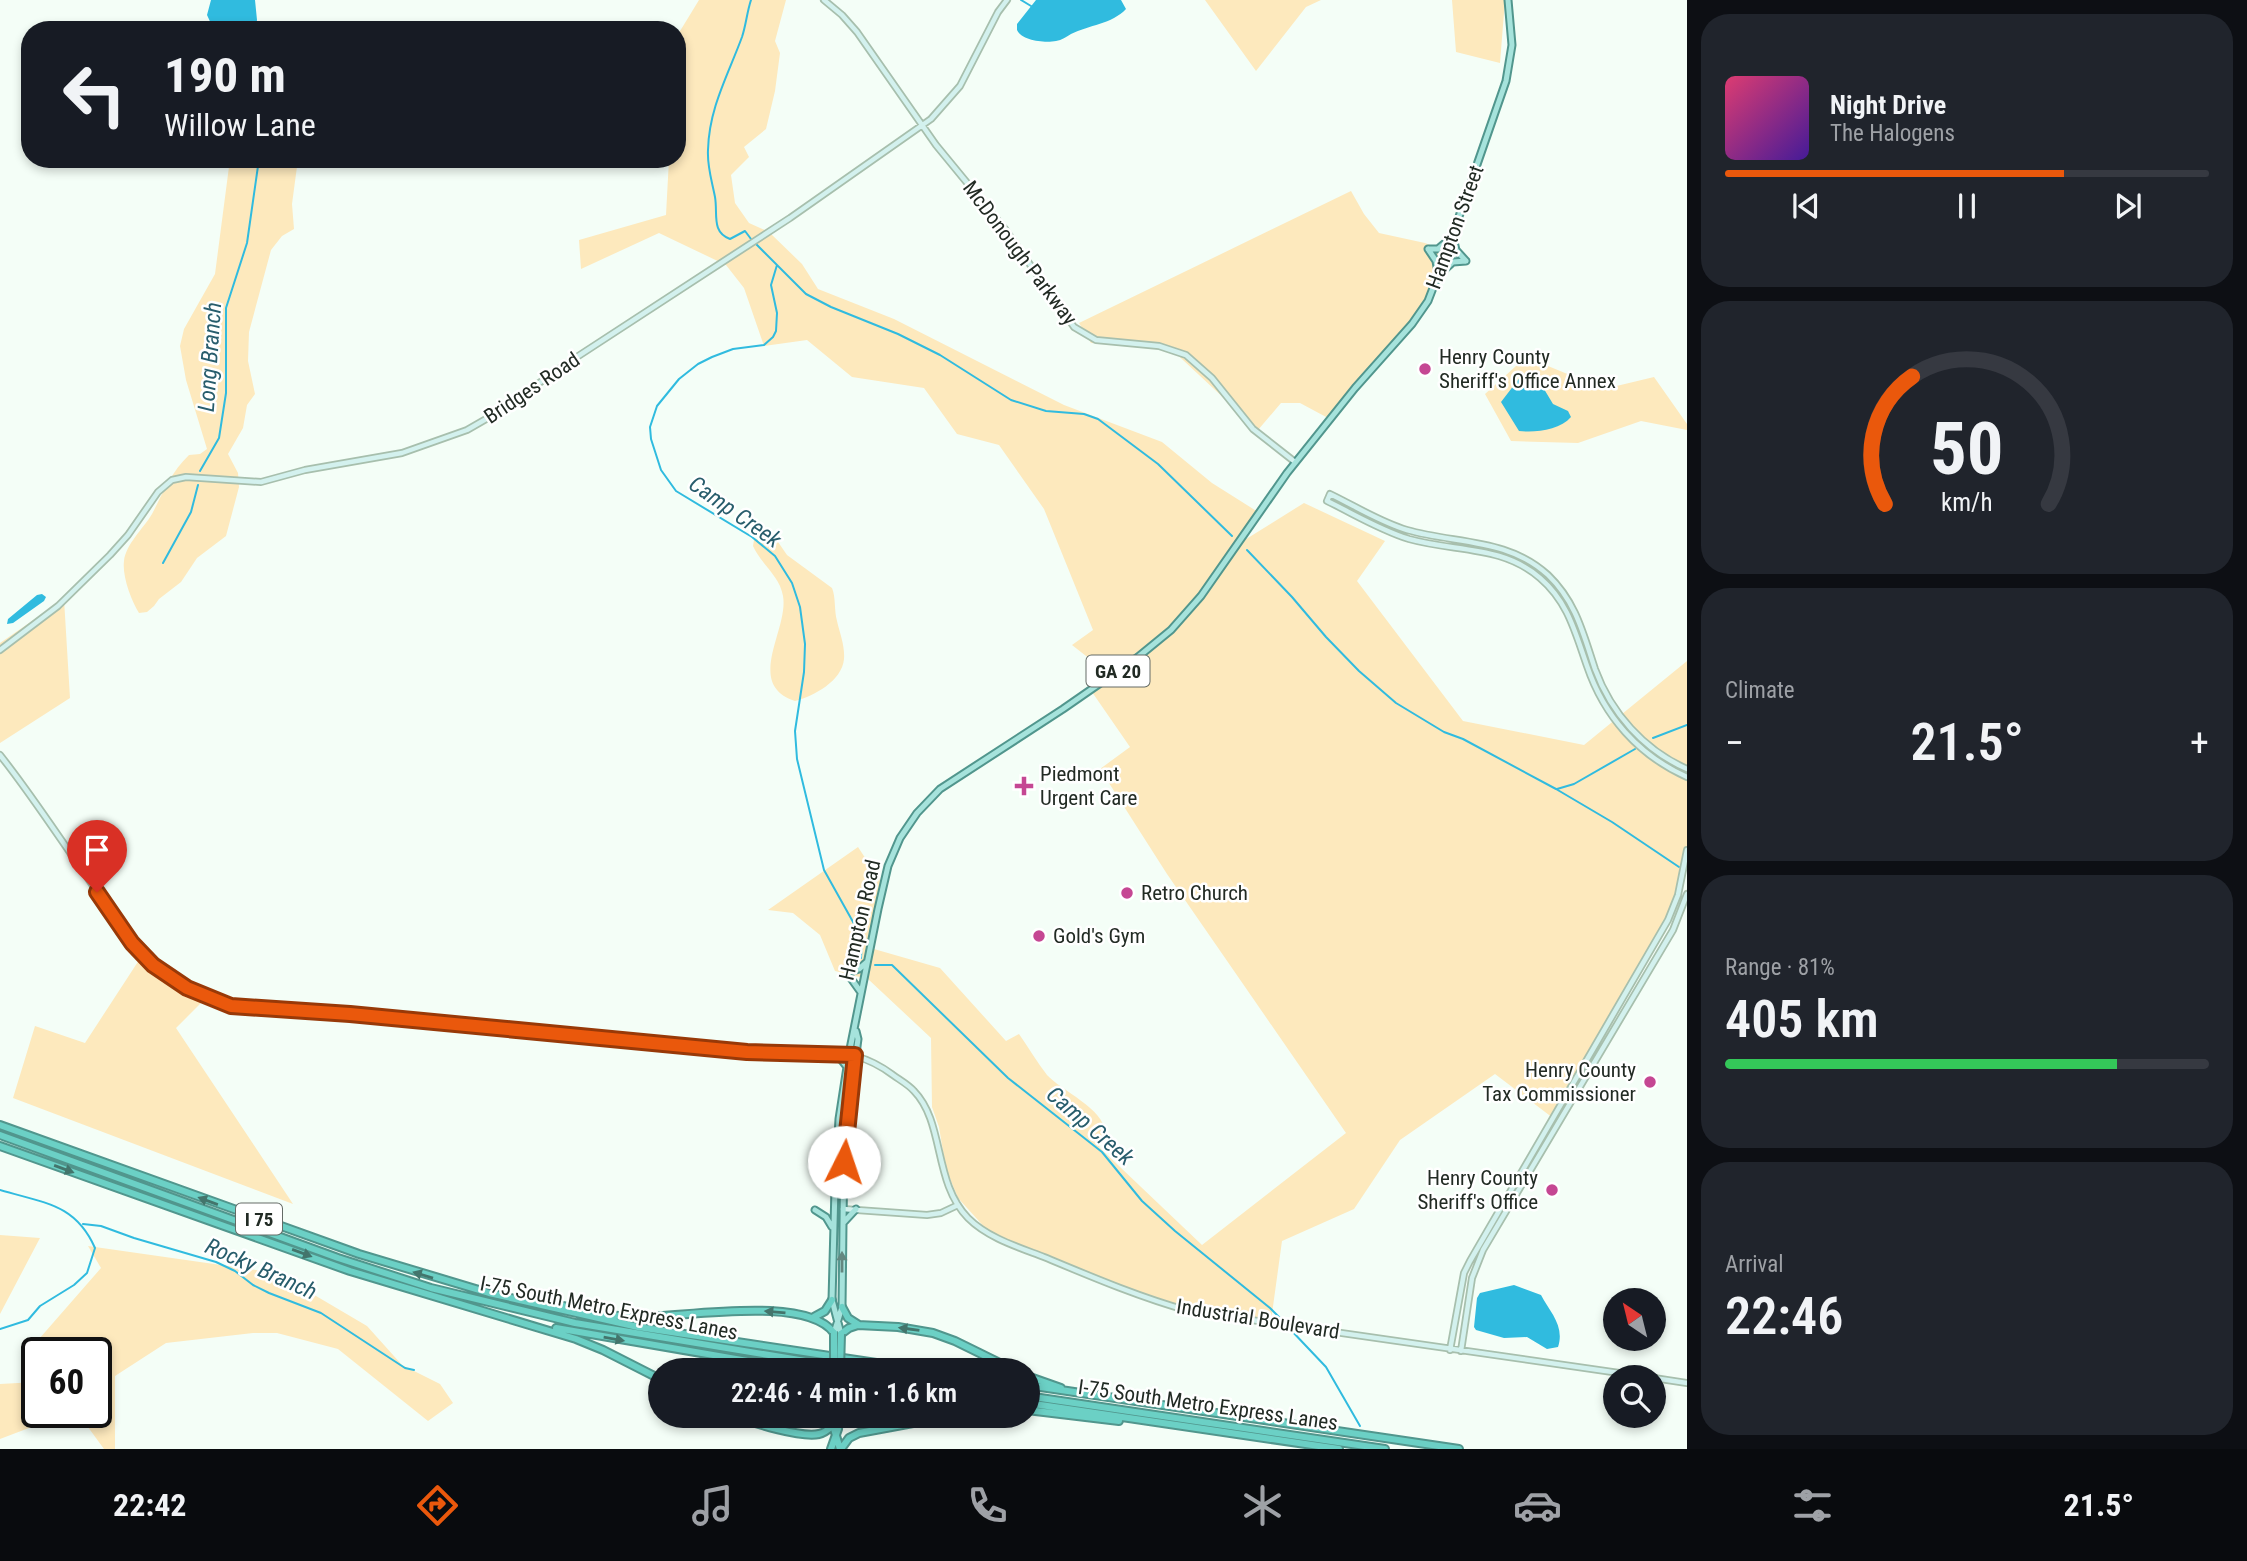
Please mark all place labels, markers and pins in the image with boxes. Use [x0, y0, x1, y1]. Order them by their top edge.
place label: Henry County Sheriff's Office Annex [1439, 345, 1616, 393]
marker: Henry County Sheriff's Office Annex [1417, 361, 1433, 377]
place label: Piedmont Urgent Care [1040, 762, 1138, 810]
marker: Piedmont Urgent Care [1014, 776, 1034, 796]
pin [67, 820, 127, 892]
place label: Retro Church [1141, 881, 1248, 905]
marker: Retro Church [1119, 885, 1135, 901]
place label: Gold's Gym [1053, 924, 1145, 948]
marker: Gold's Gym [1031, 928, 1047, 944]
place label: Henry County Tax Commissioner [1482, 1058, 1636, 1106]
marker: Henry County Tax Commissioner [1642, 1074, 1658, 1090]
place label: Henry County Sheriff's Office [1417, 1166, 1538, 1214]
marker: Henry County Sheriff's Office [1544, 1182, 1560, 1198]

